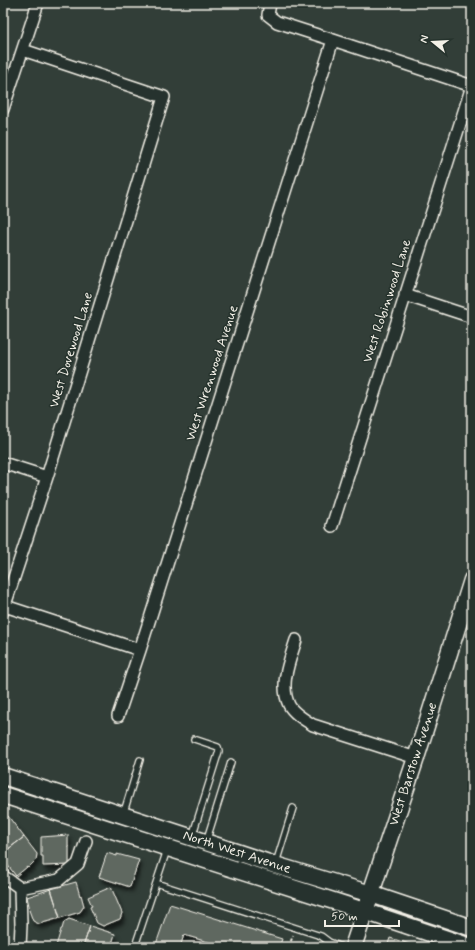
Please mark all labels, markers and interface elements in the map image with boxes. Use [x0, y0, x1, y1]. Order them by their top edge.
north arrow [413, 22, 453, 62]
text: N [417, 34, 432, 45]
street label: West Robinwood Lane [358, 236, 416, 365]
street label: West Dovewood Lane [45, 290, 97, 410]
street label: West Wrenwood Avenue [181, 303, 243, 443]
street label: West Barstow Avenue [385, 700, 441, 828]
street label: North West Avenue [181, 826, 293, 878]
scale bar [325, 902, 399, 928]
text: 50 m [331, 909, 358, 925]

